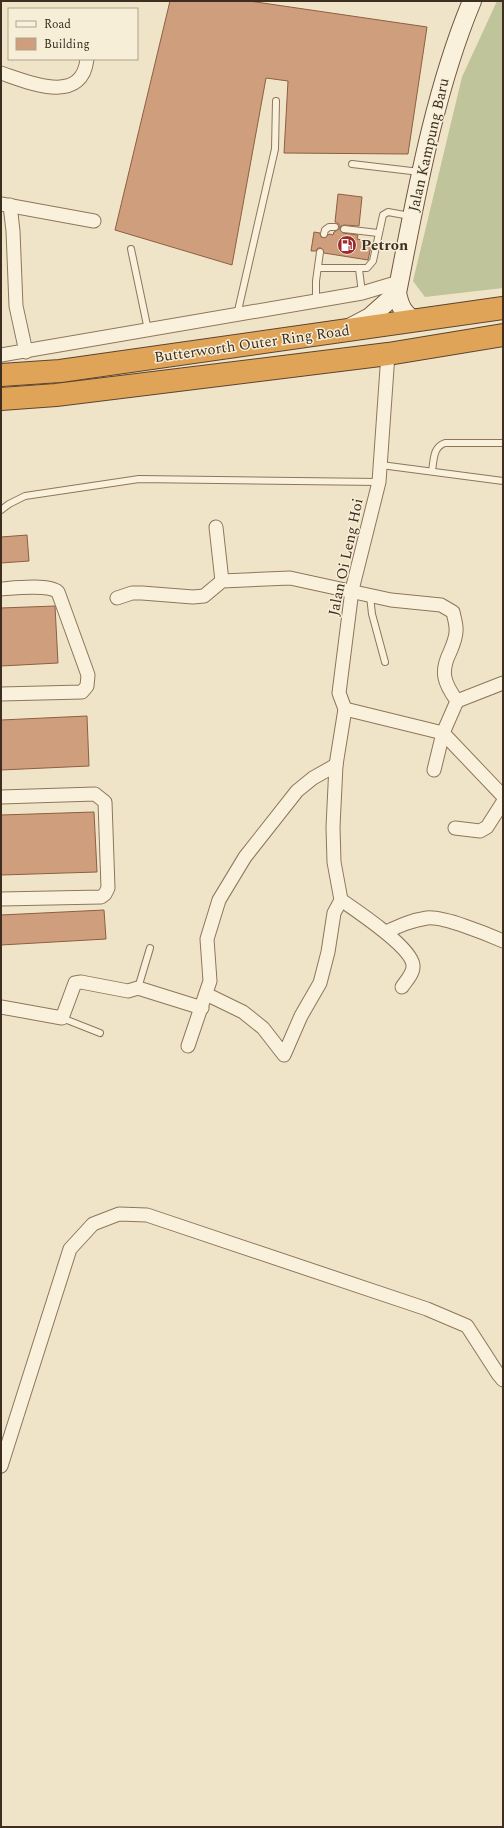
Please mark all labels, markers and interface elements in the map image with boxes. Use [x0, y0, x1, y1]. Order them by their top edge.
legend [8, 8, 138, 60]
text: Road [44, 15, 71, 34]
text: Building [44, 35, 90, 54]
street label: Jalan Kampung Baru [402, 76, 456, 214]
fuel station icon: Petron [336, 234, 358, 256]
place label: Petron [361, 234, 408, 257]
street label: Butterworth Outer Ring Road [153, 319, 351, 369]
street label: Jalan Oi Leng Hoi [322, 496, 370, 618]

